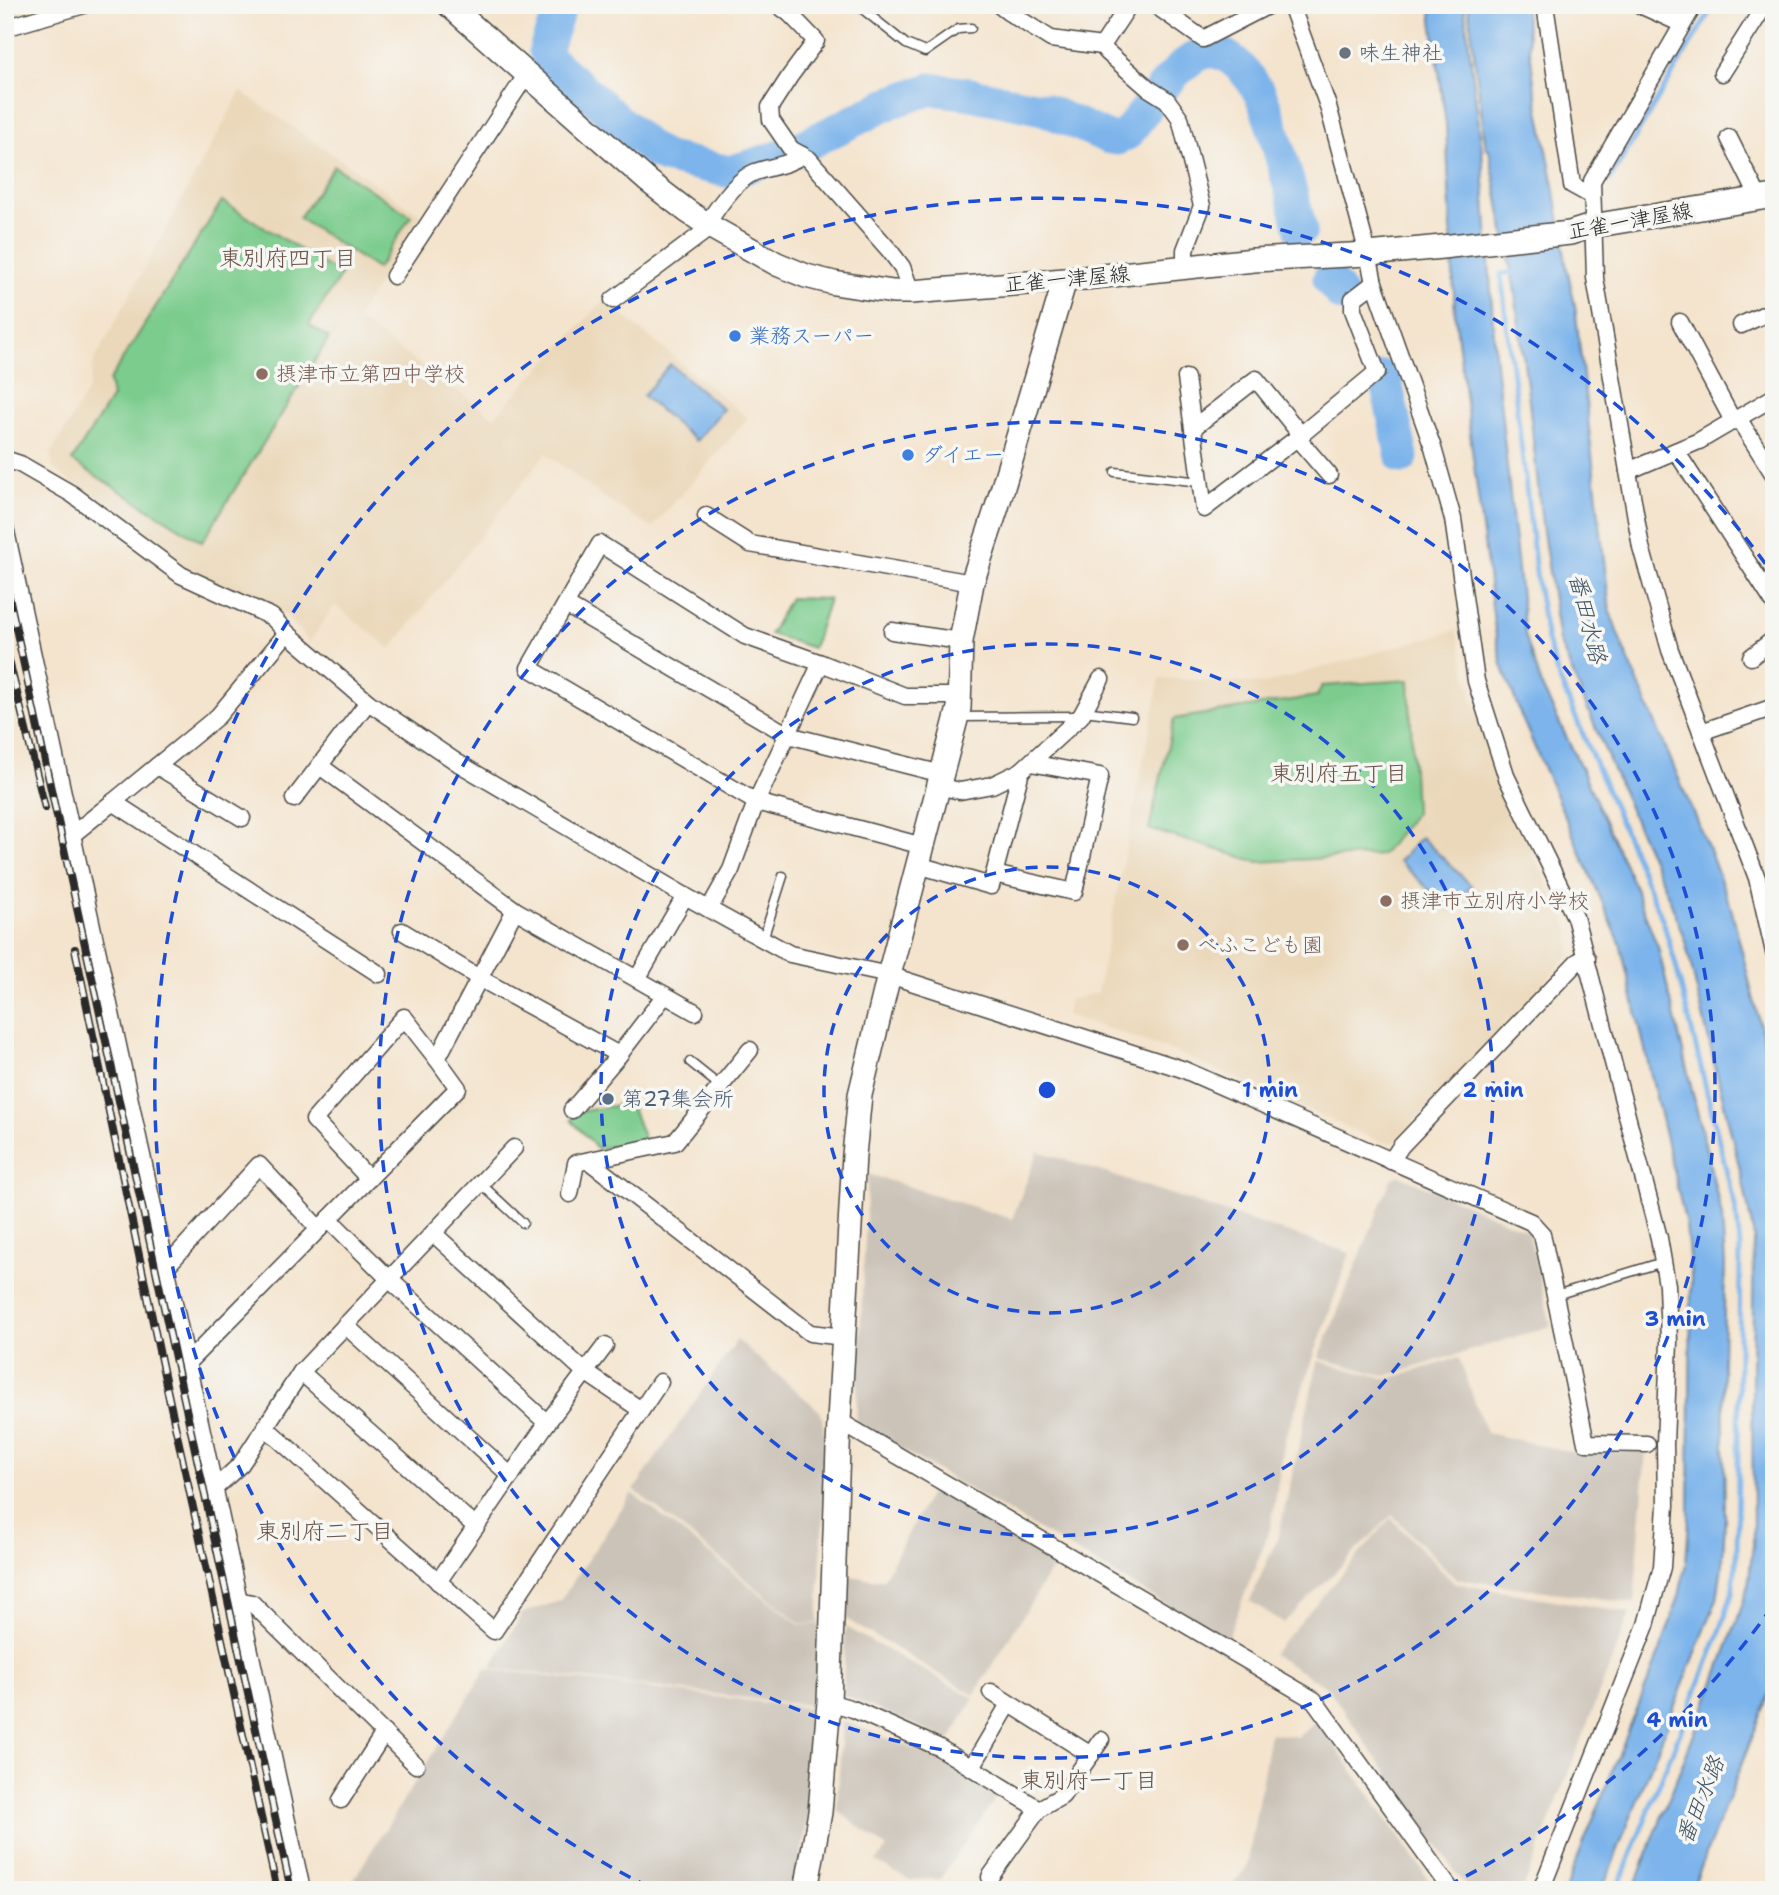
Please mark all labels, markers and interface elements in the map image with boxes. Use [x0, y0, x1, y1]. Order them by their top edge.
place label: 味生神社 [1359, 39, 1443, 67]
marker: 味生神社 [1337, 45, 1353, 61]
street label: 正雀一津屋線 [1566, 196, 1694, 246]
district label: 東別府四丁目 [219, 243, 357, 273]
street label: 正雀一津屋線 [1003, 260, 1131, 298]
place label: 業務スーパー [749, 322, 874, 350]
marker: 業務スーパー [727, 328, 743, 344]
place label: 摂津市立第四中学校 [276, 360, 465, 388]
marker: 摂津市立第四中学校 [254, 366, 270, 382]
place label: ダイエー [922, 441, 1004, 469]
marker: ダイエー [900, 447, 916, 463]
water label: 番田水路 [1562, 570, 1614, 668]
district label: 東別府五丁目 [1270, 758, 1408, 788]
place label: 摂津市立別府小学校 [1400, 887, 1589, 915]
marker: 摂津市立別府小学校 [1378, 893, 1394, 909]
place label: べふこども園 [1197, 931, 1323, 959]
marker: べふこども園 [1175, 937, 1191, 953]
text: 1 min [1242, 1076, 1298, 1104]
text: 2 min [1462, 1076, 1524, 1104]
centre of rings [1035, 1078, 1059, 1102]
place label: 第27集会所 [622, 1085, 734, 1113]
marker: 第27集会所 [600, 1091, 616, 1107]
text: 3 min [1644, 1305, 1706, 1333]
district label: 東別府二丁目 [256, 1516, 394, 1546]
text: 4 min [1646, 1706, 1708, 1734]
water label: 番田水路 [1669, 1750, 1732, 1848]
district label: 東別府一丁目 [1020, 1765, 1158, 1795]

